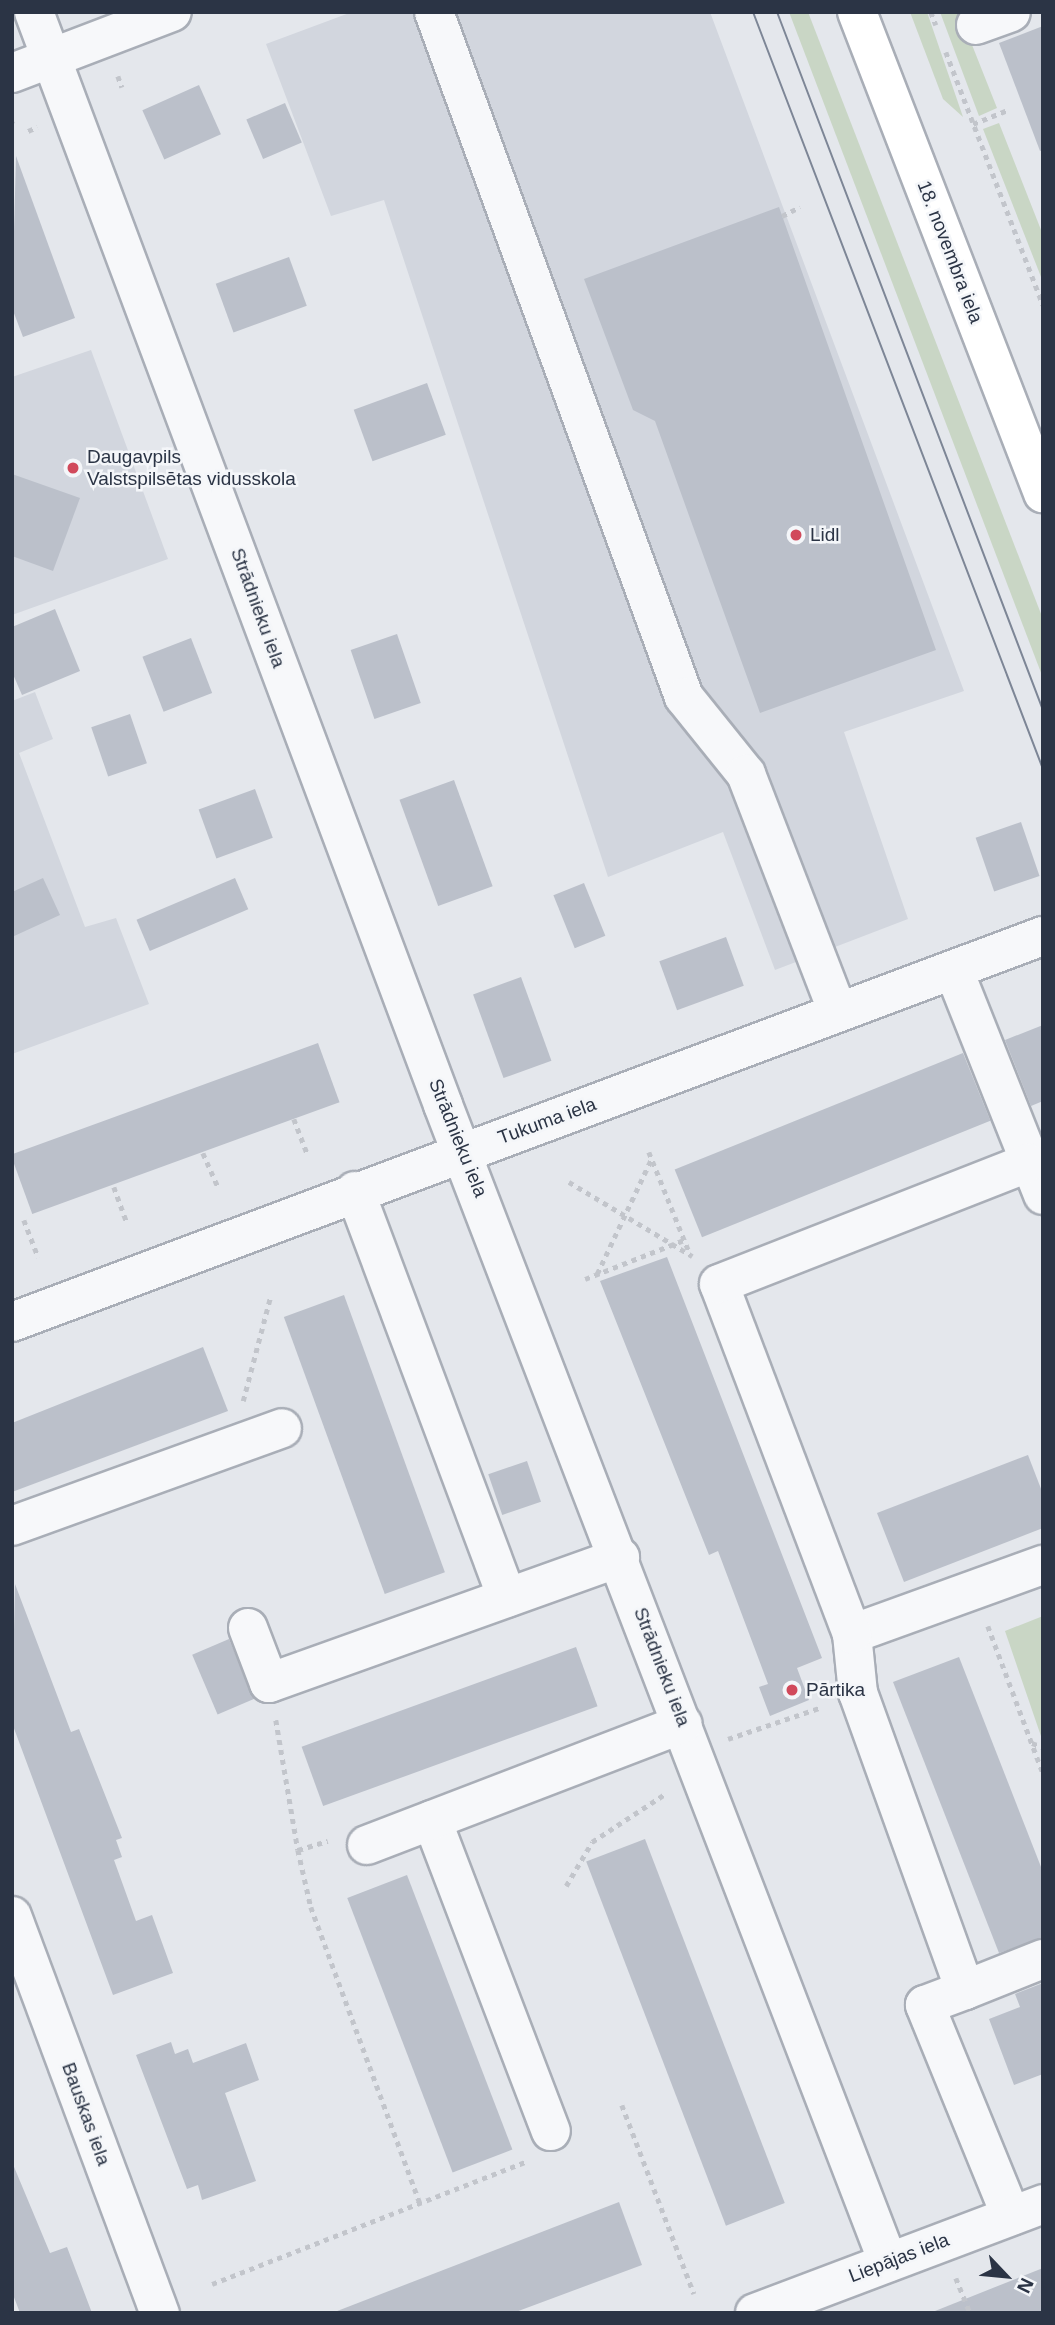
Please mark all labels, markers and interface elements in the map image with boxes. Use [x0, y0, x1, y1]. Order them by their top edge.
street label: 18. novembra iela [912, 177, 988, 327]
place label: Daugavpils Valstspilsētas vidusskola [87, 446, 296, 490]
marker: Daugavpils Valstspilsētas vidusskola [65, 460, 81, 476]
place label: Lidl [810, 524, 840, 546]
marker: Lidl [788, 527, 804, 543]
street label: Strādnieku iela [226, 545, 290, 671]
street label: Strādnieku iela [424, 1075, 492, 1201]
street label: Tukuma iela [495, 1093, 599, 1149]
street label: Strādnieku iela [629, 1604, 695, 1730]
place label: Pārtika [806, 1679, 865, 1701]
marker: Pārtika [784, 1682, 800, 1698]
street label: Bauskas iela [57, 2059, 115, 2169]
street label: Liepājas iela [846, 2228, 952, 2288]
north arrow [971, 2241, 1041, 2311]
text: N [1013, 2275, 1038, 2296]

